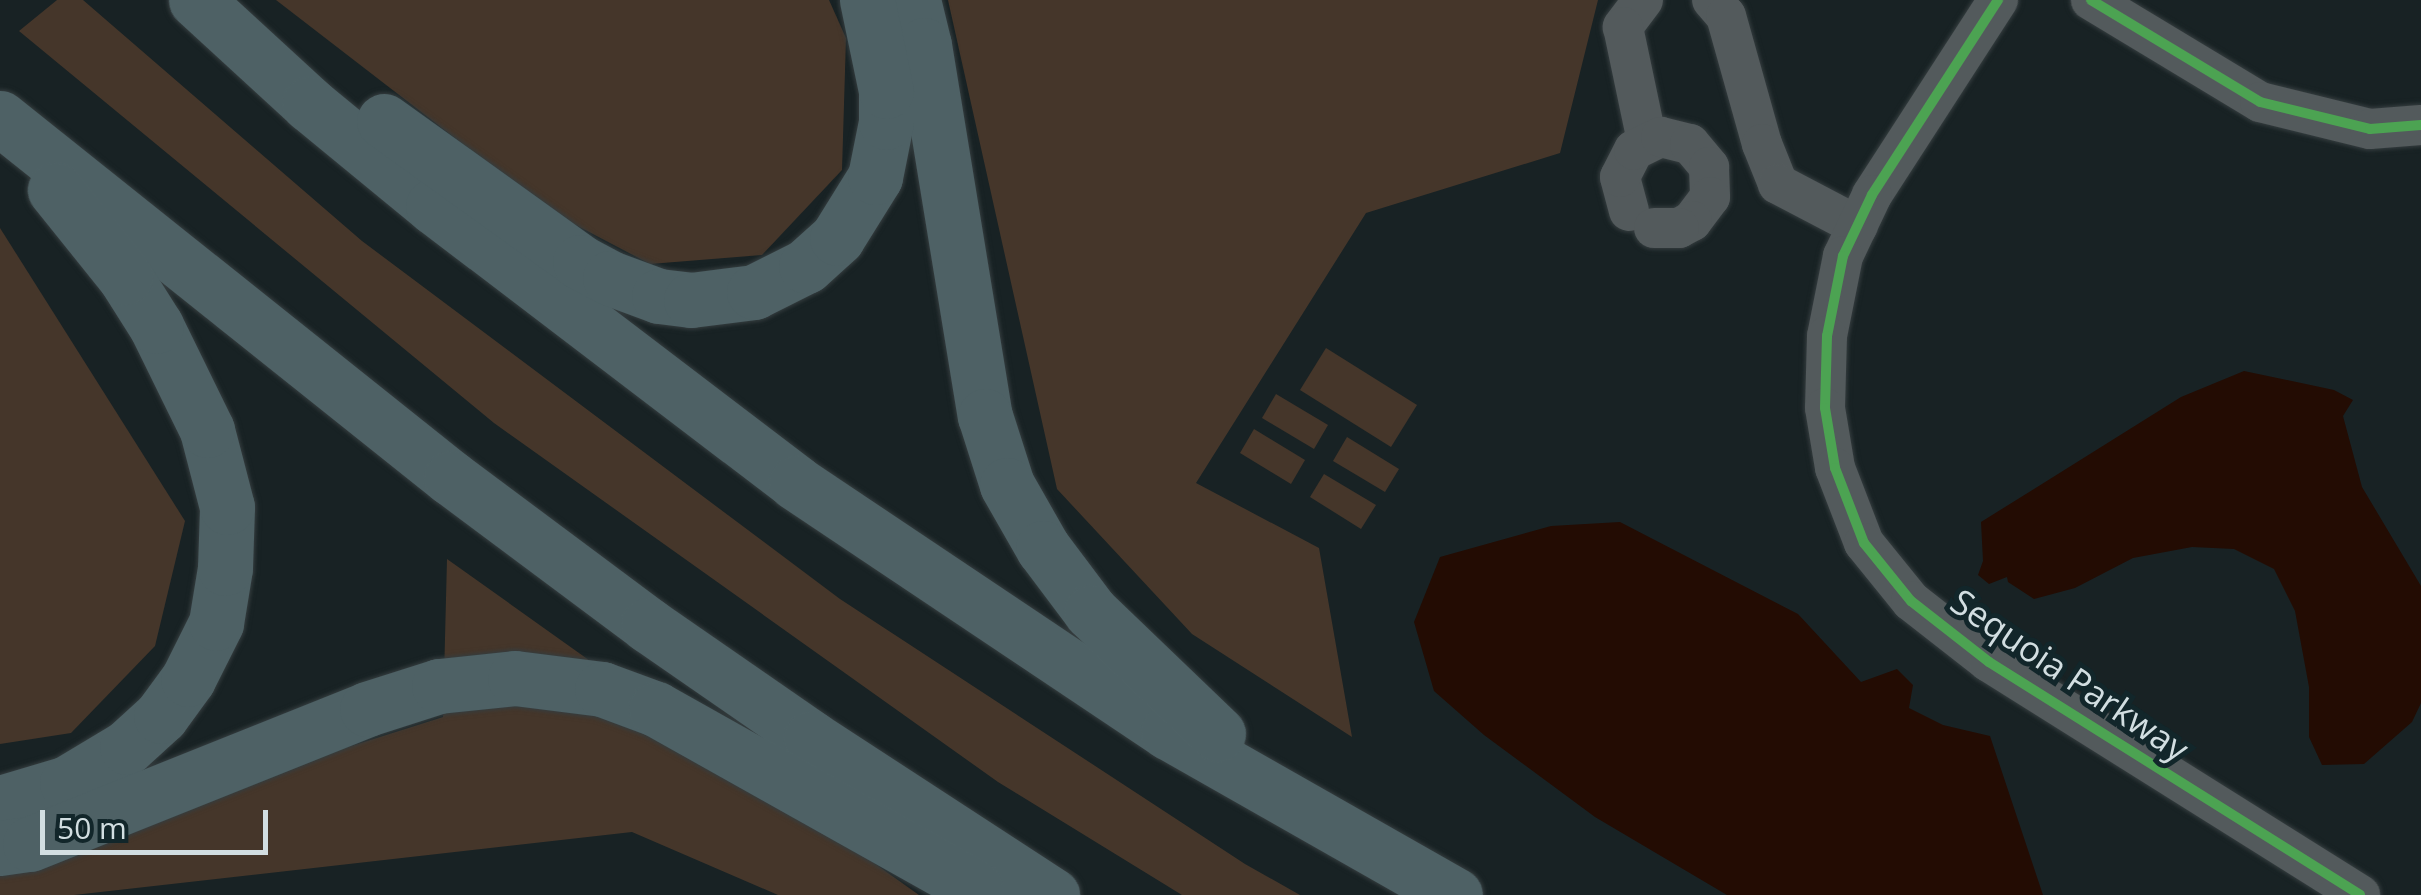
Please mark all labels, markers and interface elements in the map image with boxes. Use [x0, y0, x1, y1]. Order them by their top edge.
street label: Sequoia Parkway [1943, 580, 2197, 770]
scale bar [45, 790, 272, 852]
text: 50 m [57, 807, 127, 848]

